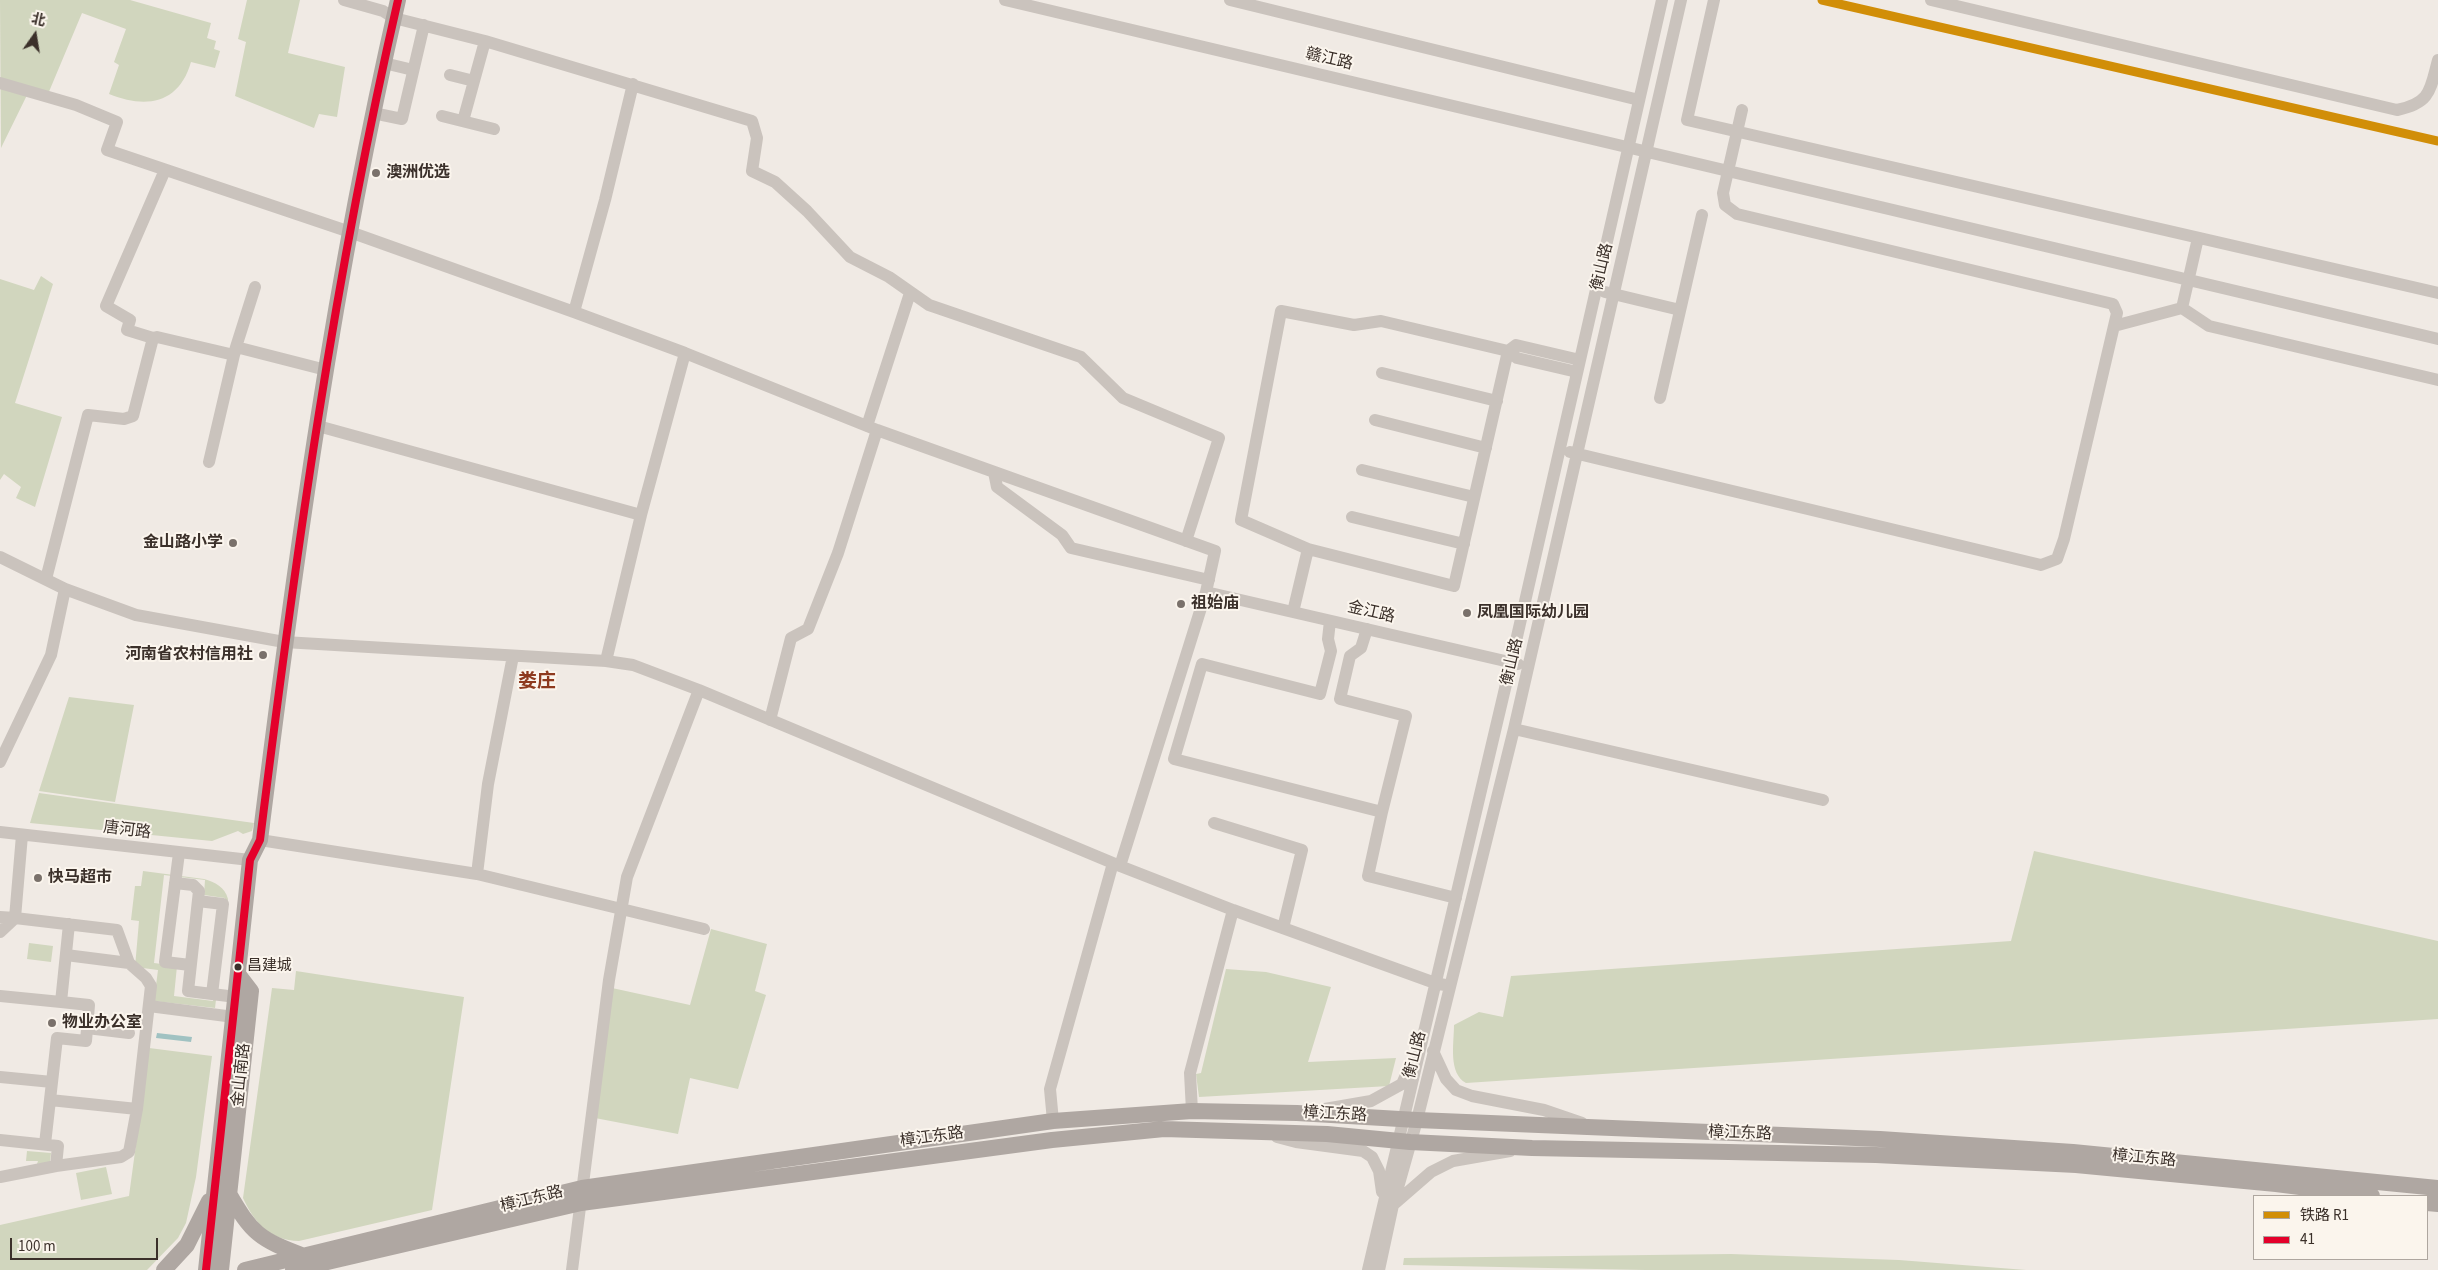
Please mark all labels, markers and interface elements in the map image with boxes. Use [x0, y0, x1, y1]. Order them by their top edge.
text: 北 [29, 9, 47, 32]
north arrow [10, 10, 60, 60]
street label: 赣江路 [1303, 45, 1355, 75]
place label: 澳洲优选 [386, 163, 450, 183]
marker: 澳洲优选 [370, 167, 382, 179]
street label: 衡山路 [1588, 241, 1618, 293]
place label: 金山路小学 [143, 533, 223, 553]
marker: 金山路小学 [227, 537, 239, 549]
place label: 祖始庙 [1191, 594, 1239, 614]
marker: 祖始庙 [1175, 598, 1187, 610]
street label: 金江路 [1345, 598, 1397, 628]
place label: 凤凰国际幼儿园 [1477, 603, 1589, 623]
marker: 凤凰国际幼儿园 [1461, 607, 1473, 619]
street label: 衡山路 [1498, 636, 1528, 688]
place label: 河南省农村信用社 [125, 645, 253, 665]
marker: 河南省农村信用社 [257, 649, 269, 661]
district label: 娄庄 [518, 672, 556, 694]
street label: 唐河路 [102, 819, 152, 843]
place label: 快马超市 [48, 868, 112, 888]
marker: 快马超市 [32, 872, 44, 884]
place label: 昌建城 [247, 958, 292, 976]
marker: 昌建城 [233, 962, 243, 972]
place label: 物业办公室 [62, 1013, 142, 1033]
marker: 物业办公室 [46, 1017, 58, 1029]
street label: 衡山路 [1401, 1029, 1431, 1081]
street label: 金山南路 [229, 1042, 255, 1108]
street label: 樟江东路 [1303, 1104, 1367, 1126]
street label: 樟江东路 [1708, 1123, 1772, 1145]
street label: 樟江东路 [899, 1124, 965, 1152]
street label: 樟江东路 [2111, 1147, 2177, 1171]
street label: 樟江东路 [499, 1183, 565, 1217]
legend [2253, 1195, 2428, 1260]
text: 铁路 R1 [2300, 1205, 2349, 1226]
scale bar [12, 1228, 160, 1260]
text: 41 [2300, 1229, 2315, 1250]
text: 100 m [18, 1236, 56, 1257]

